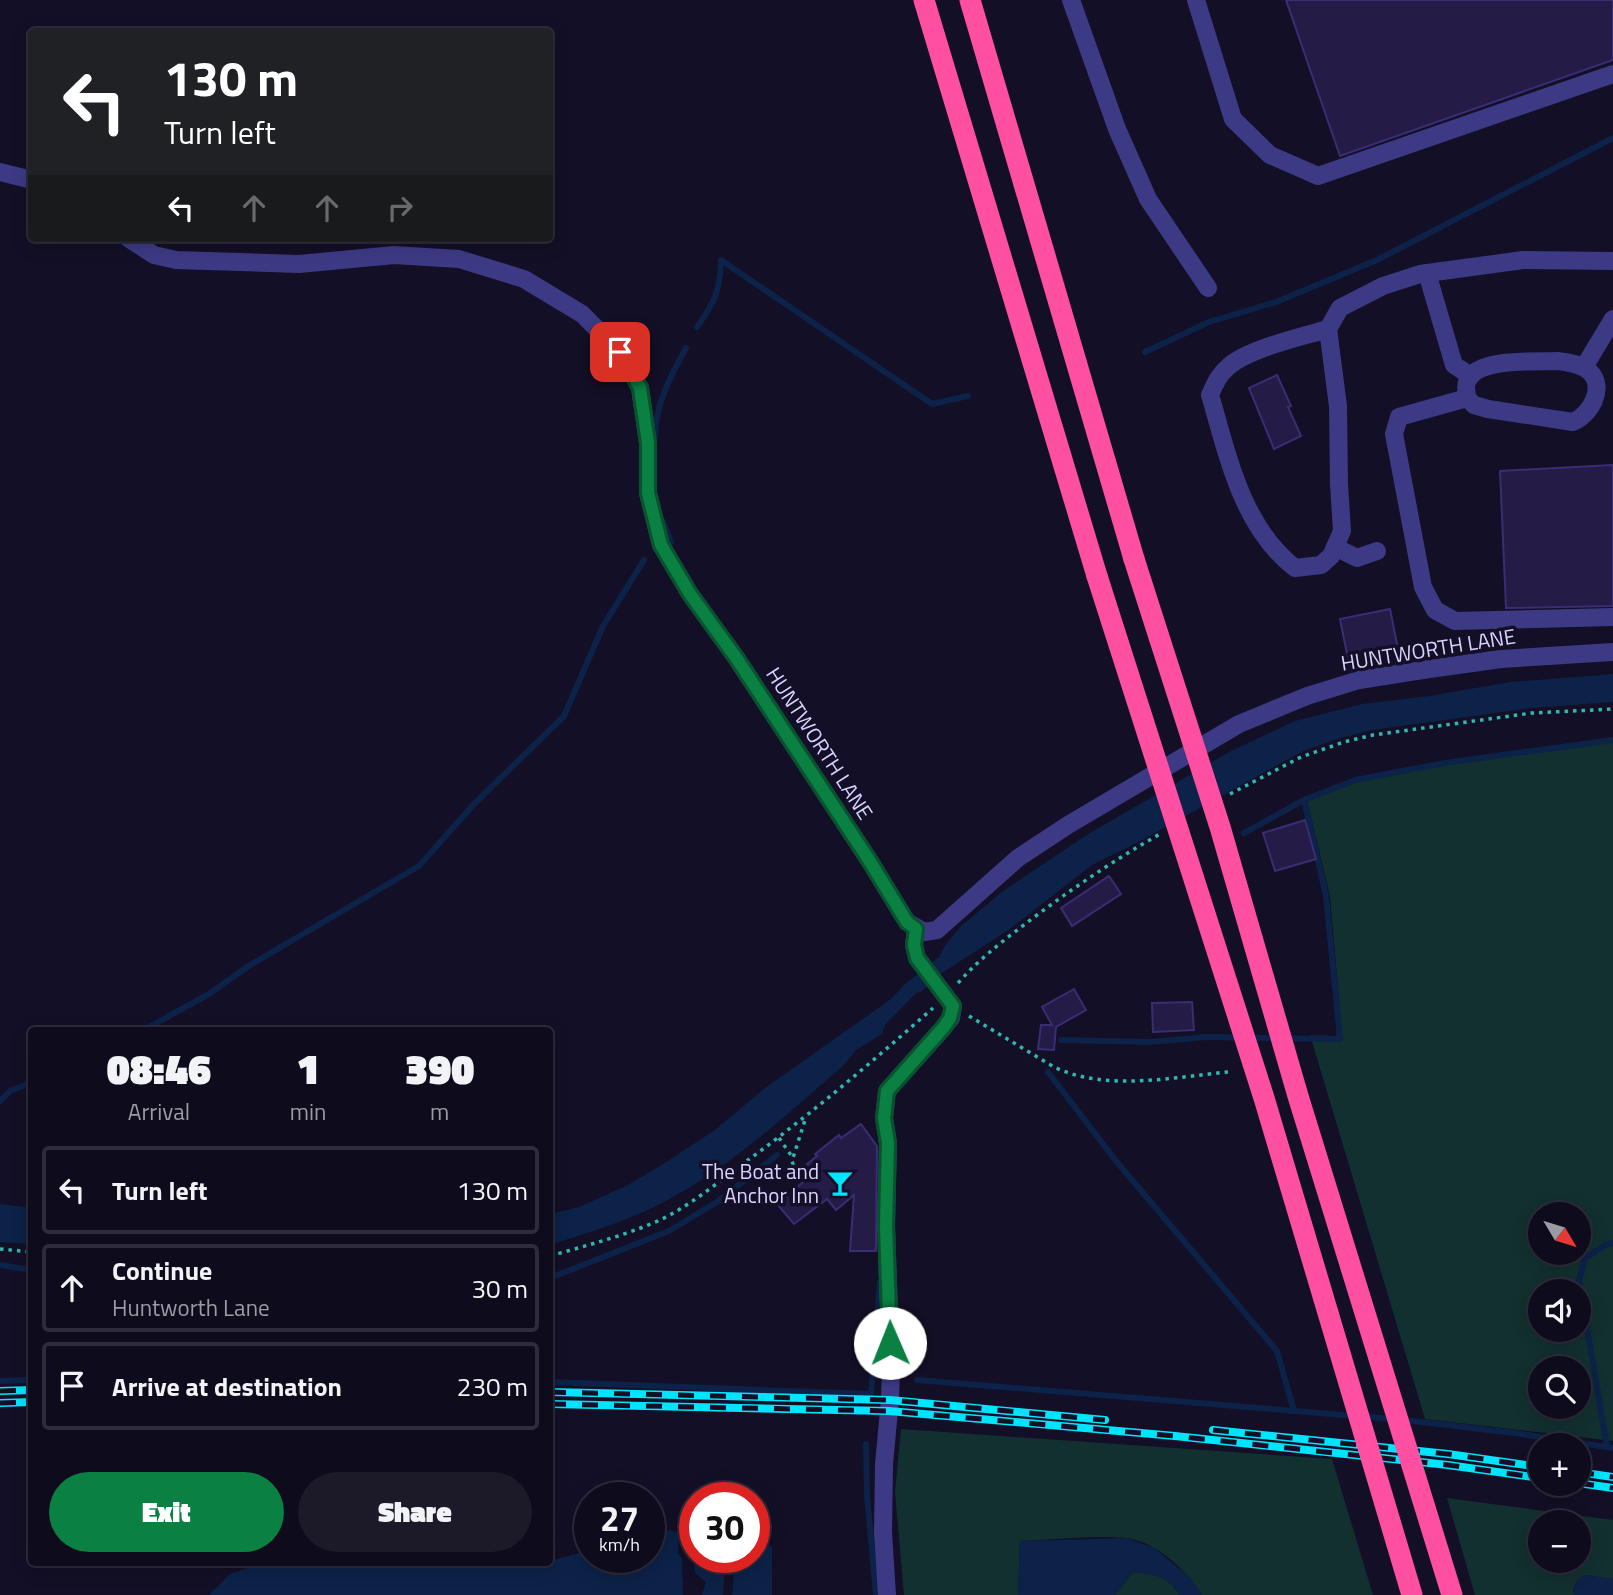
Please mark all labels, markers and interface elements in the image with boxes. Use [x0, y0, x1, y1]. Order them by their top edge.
text: 130 m [164, 40, 298, 115]
icon: left [49, 56, 140, 147]
text: Turn left [164, 108, 276, 156]
icon: left [162, 189, 200, 227]
icon: ahead [235, 189, 273, 227]
icon: ahead [308, 189, 346, 227]
icon: right [381, 189, 419, 227]
pin [590, 322, 650, 382]
icon: arrive [601, 333, 639, 371]
street label: HUNTWORTH LANE [1338, 619, 1518, 679]
street label: HUNTWORTH LANE [759, 660, 881, 826]
text: 08:46 [107, 1036, 211, 1100]
text: 1 [297, 1036, 320, 1100]
text: 390 [405, 1036, 474, 1100]
text: Arrival [128, 1094, 190, 1129]
text: min [290, 1094, 326, 1129]
text: m [430, 1094, 449, 1129]
place label: The Boat and Anchor Inn [702, 1155, 819, 1211]
bar icon: The Boat and Anchor Inn [825, 1168, 855, 1198]
icon: left [53, 1171, 91, 1209]
text: Turn left [112, 1171, 207, 1210]
text: 130 m [457, 1171, 528, 1210]
north arrow [1528, 1202, 1591, 1265]
map controls [1528, 1202, 1591, 1573]
text: Continue [112, 1251, 212, 1290]
icon: ahead [53, 1269, 91, 1307]
text: 30 m [471, 1269, 528, 1308]
button: sound [1528, 1279, 1591, 1342]
text: Huntworth Lane [112, 1290, 270, 1325]
position arrow [853, 1306, 927, 1380]
button: search [1528, 1356, 1591, 1419]
icon: arrive [53, 1367, 91, 1405]
text: Arrive at destination [112, 1367, 342, 1406]
text: 230 m [457, 1367, 528, 1406]
button: + [1528, 1433, 1591, 1496]
button: Exit [49, 1472, 284, 1552]
button: Share [298, 1472, 532, 1552]
speed limit sign: 30 [679, 1482, 770, 1573]
text: 27 [600, 1491, 639, 1545]
button: − [1528, 1510, 1591, 1573]
text: km/h [599, 1531, 640, 1558]

